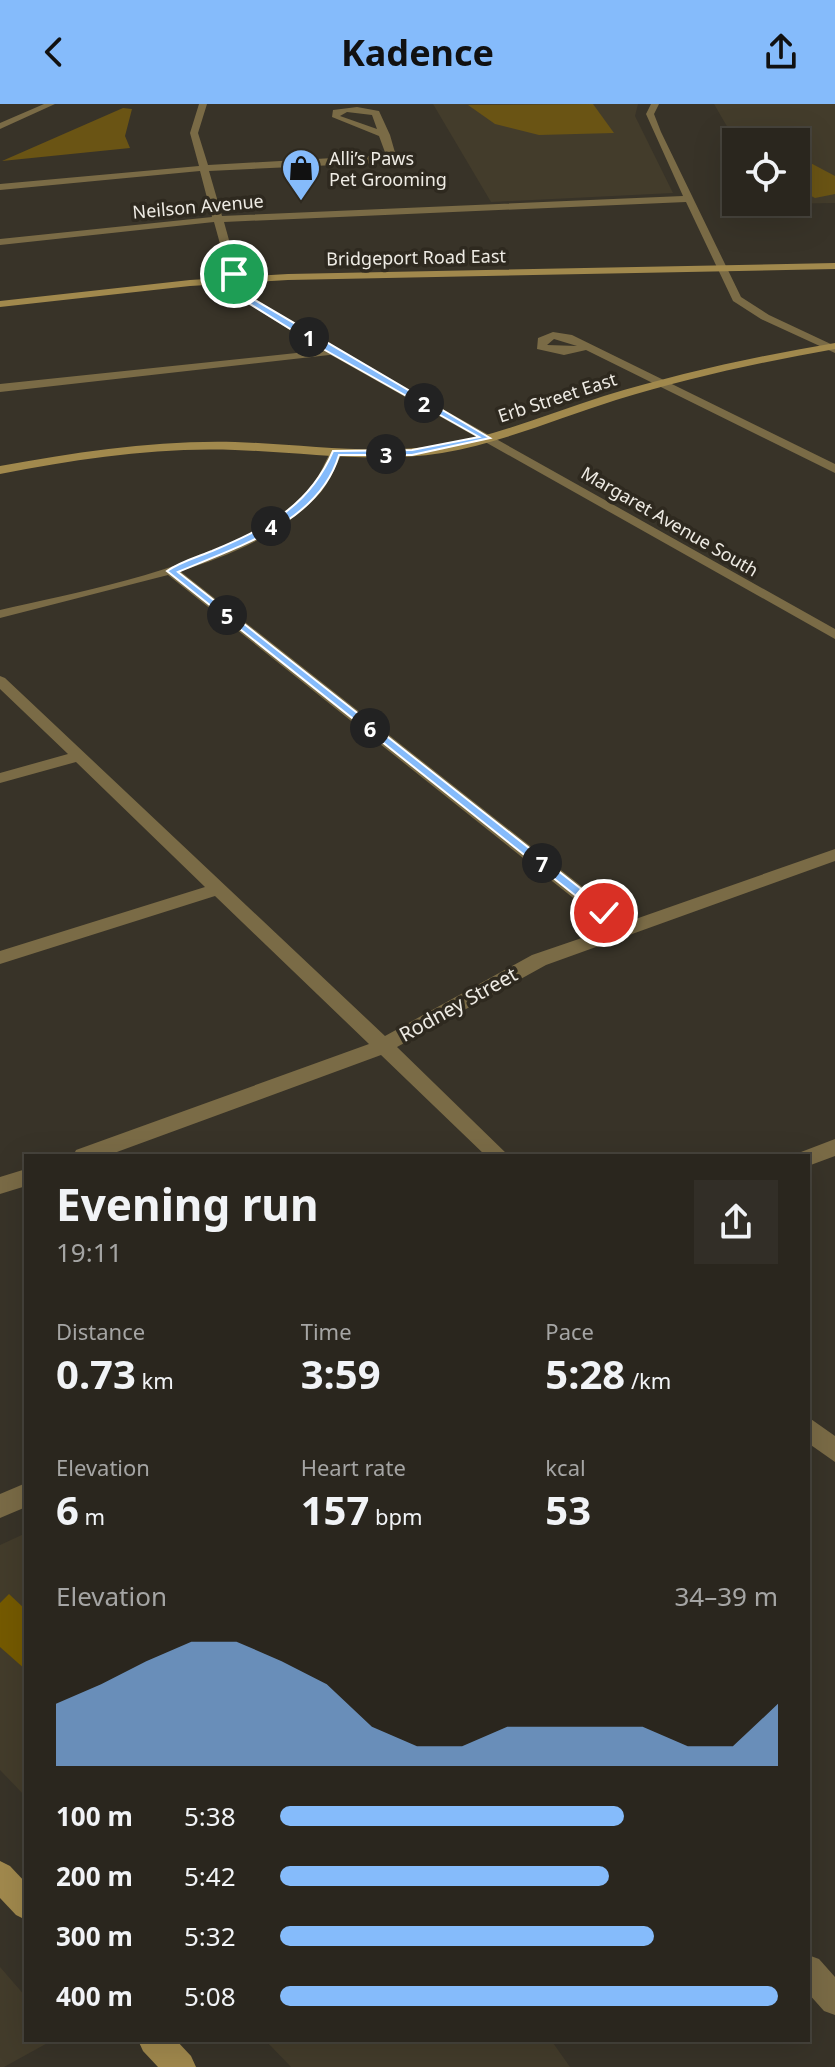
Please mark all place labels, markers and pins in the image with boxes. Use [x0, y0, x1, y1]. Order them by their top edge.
place label: Alli’s Paws Pet Grooming [329, 146, 447, 191]
shop icon: Alli’s Paws Pet Grooming [280, 147, 322, 202]
pin [200, 240, 268, 308]
pin: 1 [289, 317, 329, 357]
pin: 2 [404, 383, 444, 423]
pin: 3 [366, 434, 406, 474]
pin: 4 [251, 506, 291, 546]
pin: 5 [207, 595, 247, 635]
pin: 6 [350, 708, 390, 748]
pin: 7 [522, 843, 562, 883]
pin [570, 879, 638, 947]

